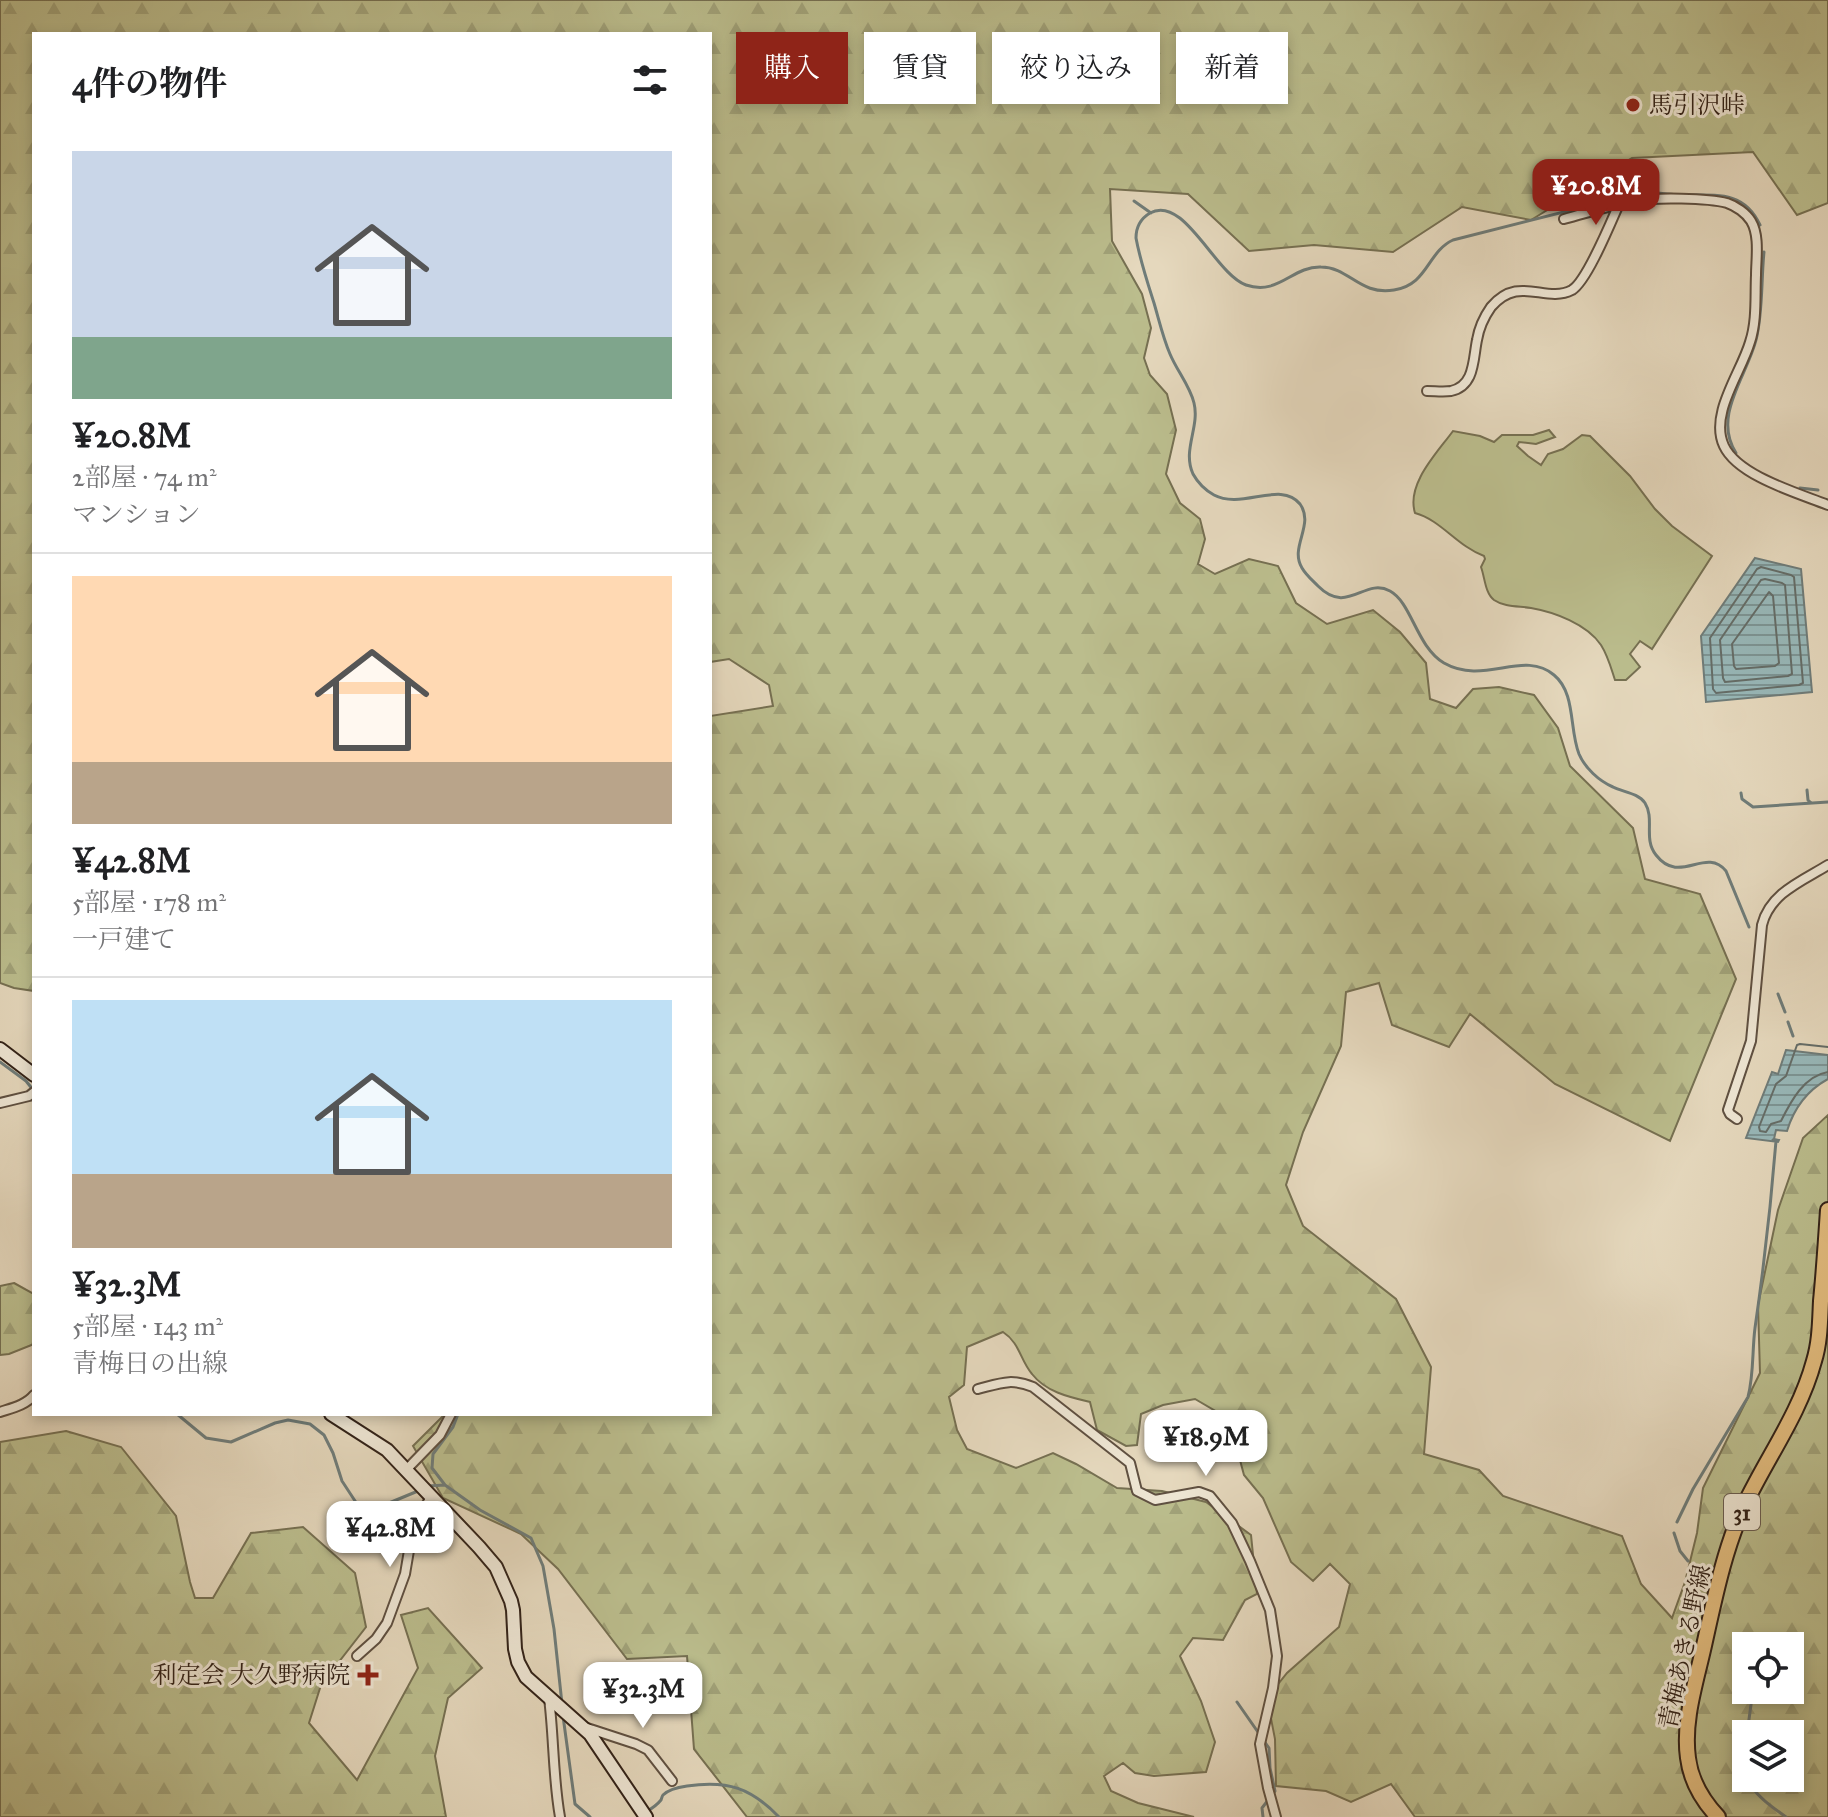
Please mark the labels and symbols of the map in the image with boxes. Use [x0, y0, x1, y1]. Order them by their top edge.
place label: 馬引沢峠 [1649, 90, 1745, 120]
marker: 馬引沢峠 [1624, 96, 1642, 114]
pin: ¥20.8M [1531, 159, 1661, 227]
pin: ¥18.9M [1141, 1410, 1271, 1478]
road number: 31 [1724, 1494, 1760, 1530]
pin: ¥42.8M [325, 1501, 455, 1569]
street label: 青梅あきる野線 [1653, 1562, 1717, 1732]
place label: 利定会 大久野病院 [153, 1660, 350, 1690]
pin: ¥32.3M [578, 1662, 708, 1730]
marker: 利定会 大久野病院 [357, 1664, 379, 1686]

